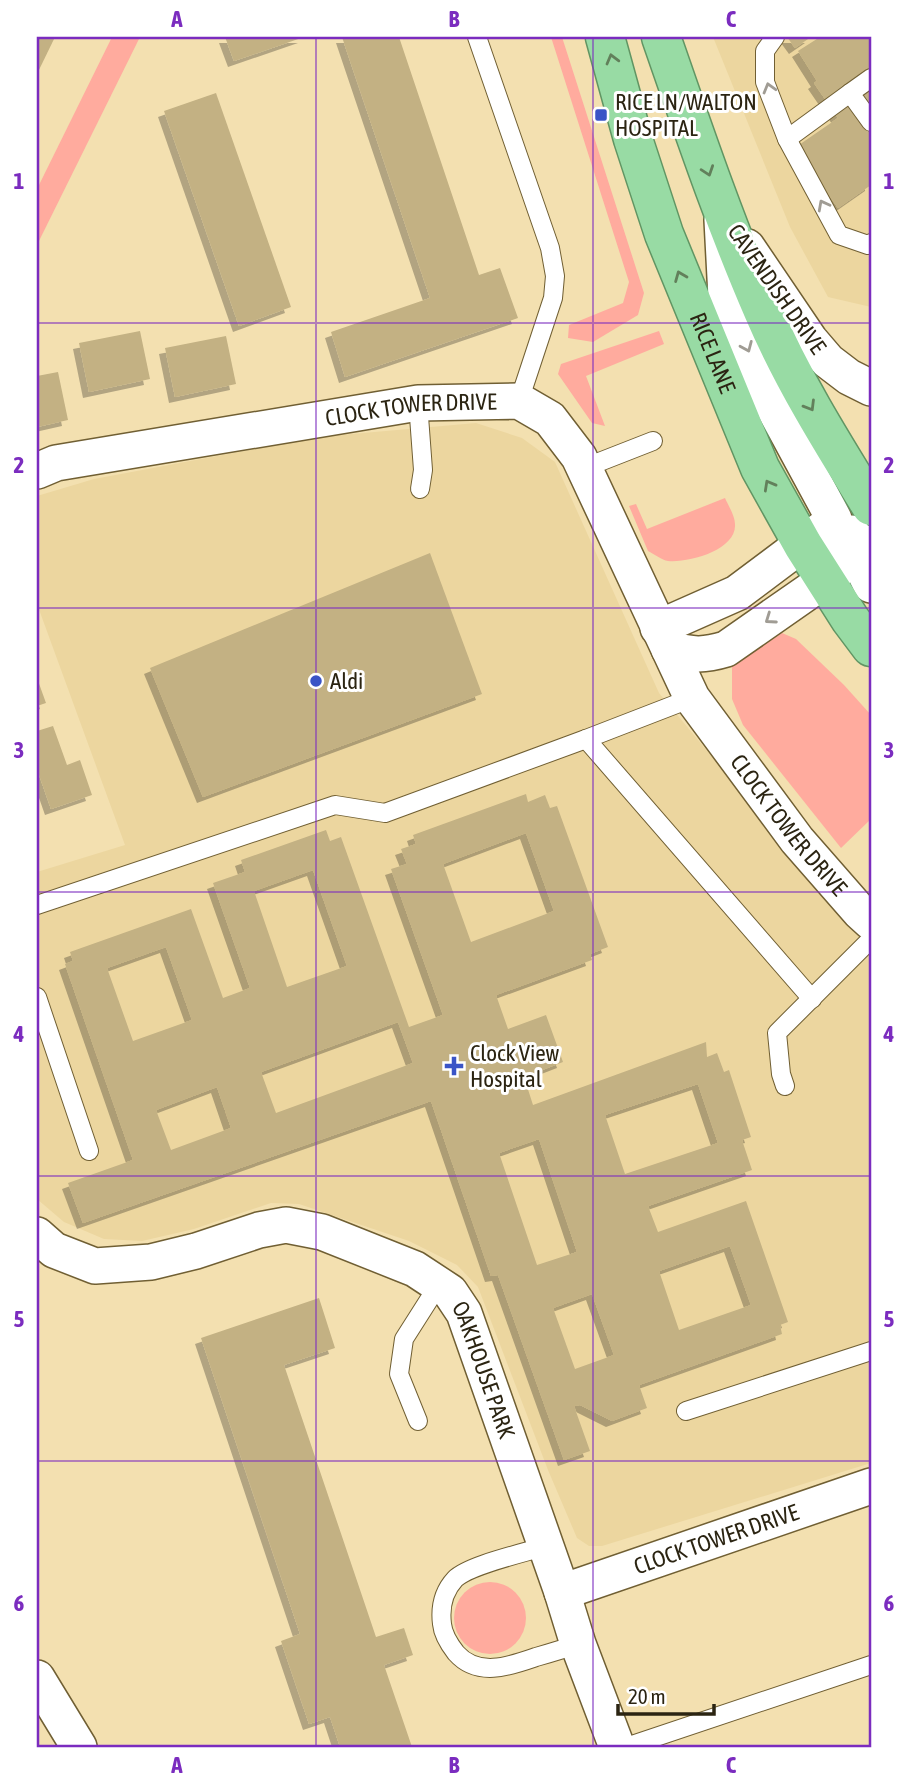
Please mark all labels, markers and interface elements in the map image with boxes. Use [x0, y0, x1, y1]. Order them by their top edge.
text: A [170, 6, 183, 32]
text: B [449, 6, 460, 32]
text: C [726, 6, 737, 32]
one-way arrow [605, 53, 620, 65]
one-way arrow [762, 82, 777, 94]
place label: RICE LN/WALTON HOSPITAL [615, 89, 757, 141]
marker: RICE LN/WALTON HOSPITAL [593, 107, 609, 123]
one-way arrow [700, 164, 714, 176]
text: 1 [14, 168, 25, 194]
text: 1 [884, 168, 895, 194]
one-way arrow [818, 200, 831, 212]
street label: CAVENDISH DRIVE [723, 219, 831, 359]
one-way arrow [675, 270, 689, 282]
street label: RICE LANE [685, 309, 741, 397]
one-way arrow [739, 340, 753, 352]
street label: CLOCK TOWER DRIVE [323, 388, 497, 431]
one-way arrow [802, 398, 815, 411]
text: 2 [14, 452, 24, 478]
text: 2 [884, 452, 894, 478]
one-way arrow [764, 480, 777, 492]
one-way arrow [765, 611, 778, 623]
place label: Aldi [330, 668, 363, 694]
marker: Aldi [308, 673, 324, 689]
text: 3 [14, 737, 24, 763]
text: 3 [884, 737, 894, 763]
street label: CLOCK TOWER DRIVE [725, 749, 852, 901]
text: 4 [13, 1021, 25, 1047]
text: 4 [883, 1021, 895, 1047]
place label: Clock View Hospital [470, 1040, 560, 1092]
marker: Clock View Hospital [444, 1056, 464, 1076]
street label: OAKHOUSE PARK [447, 1296, 520, 1442]
text: 5 [14, 1306, 25, 1332]
text: 5 [884, 1306, 895, 1332]
street label: CLOCK TOWER DRIVE [630, 1499, 802, 1579]
text: 6 [14, 1590, 25, 1616]
text: 6 [884, 1590, 895, 1616]
scale bar [618, 1672, 714, 1716]
text: 20 m [628, 1684, 666, 1708]
text: A [170, 1752, 183, 1778]
text: B [449, 1752, 460, 1778]
text: C [726, 1752, 737, 1778]

